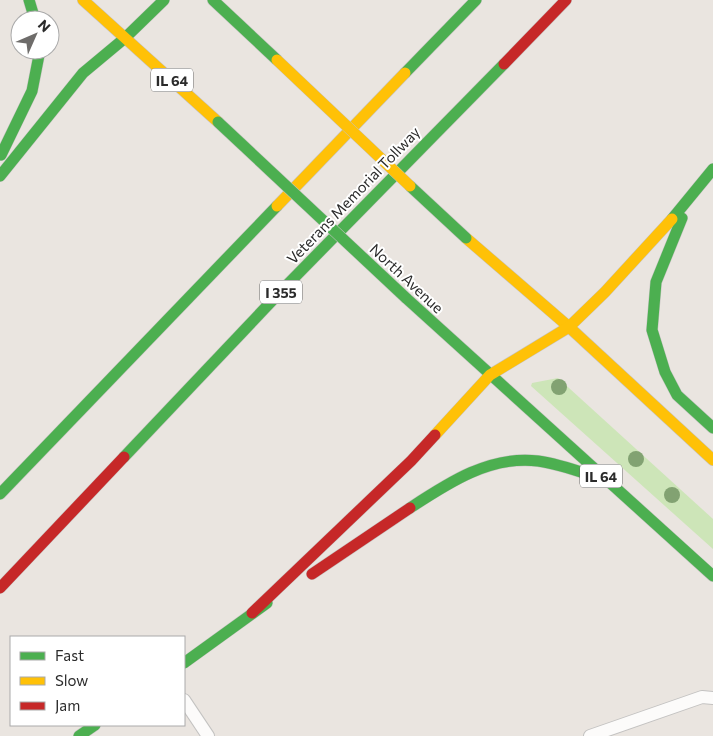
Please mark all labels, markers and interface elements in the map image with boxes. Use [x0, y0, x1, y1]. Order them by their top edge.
north arrow [10, 10, 60, 60]
text: N [35, 16, 54, 35]
road number: IL 64 [151, 68, 193, 92]
street label: Veterans Memorial Tollway [283, 122, 424, 267]
street label: North Avenue [367, 239, 448, 317]
road number: I 355 [260, 280, 302, 304]
road number: IL 64 [580, 464, 622, 488]
legend [10, 636, 185, 726]
text: Fast [55, 646, 84, 664]
text: Slow [55, 671, 88, 689]
text: Jam [55, 696, 80, 714]

